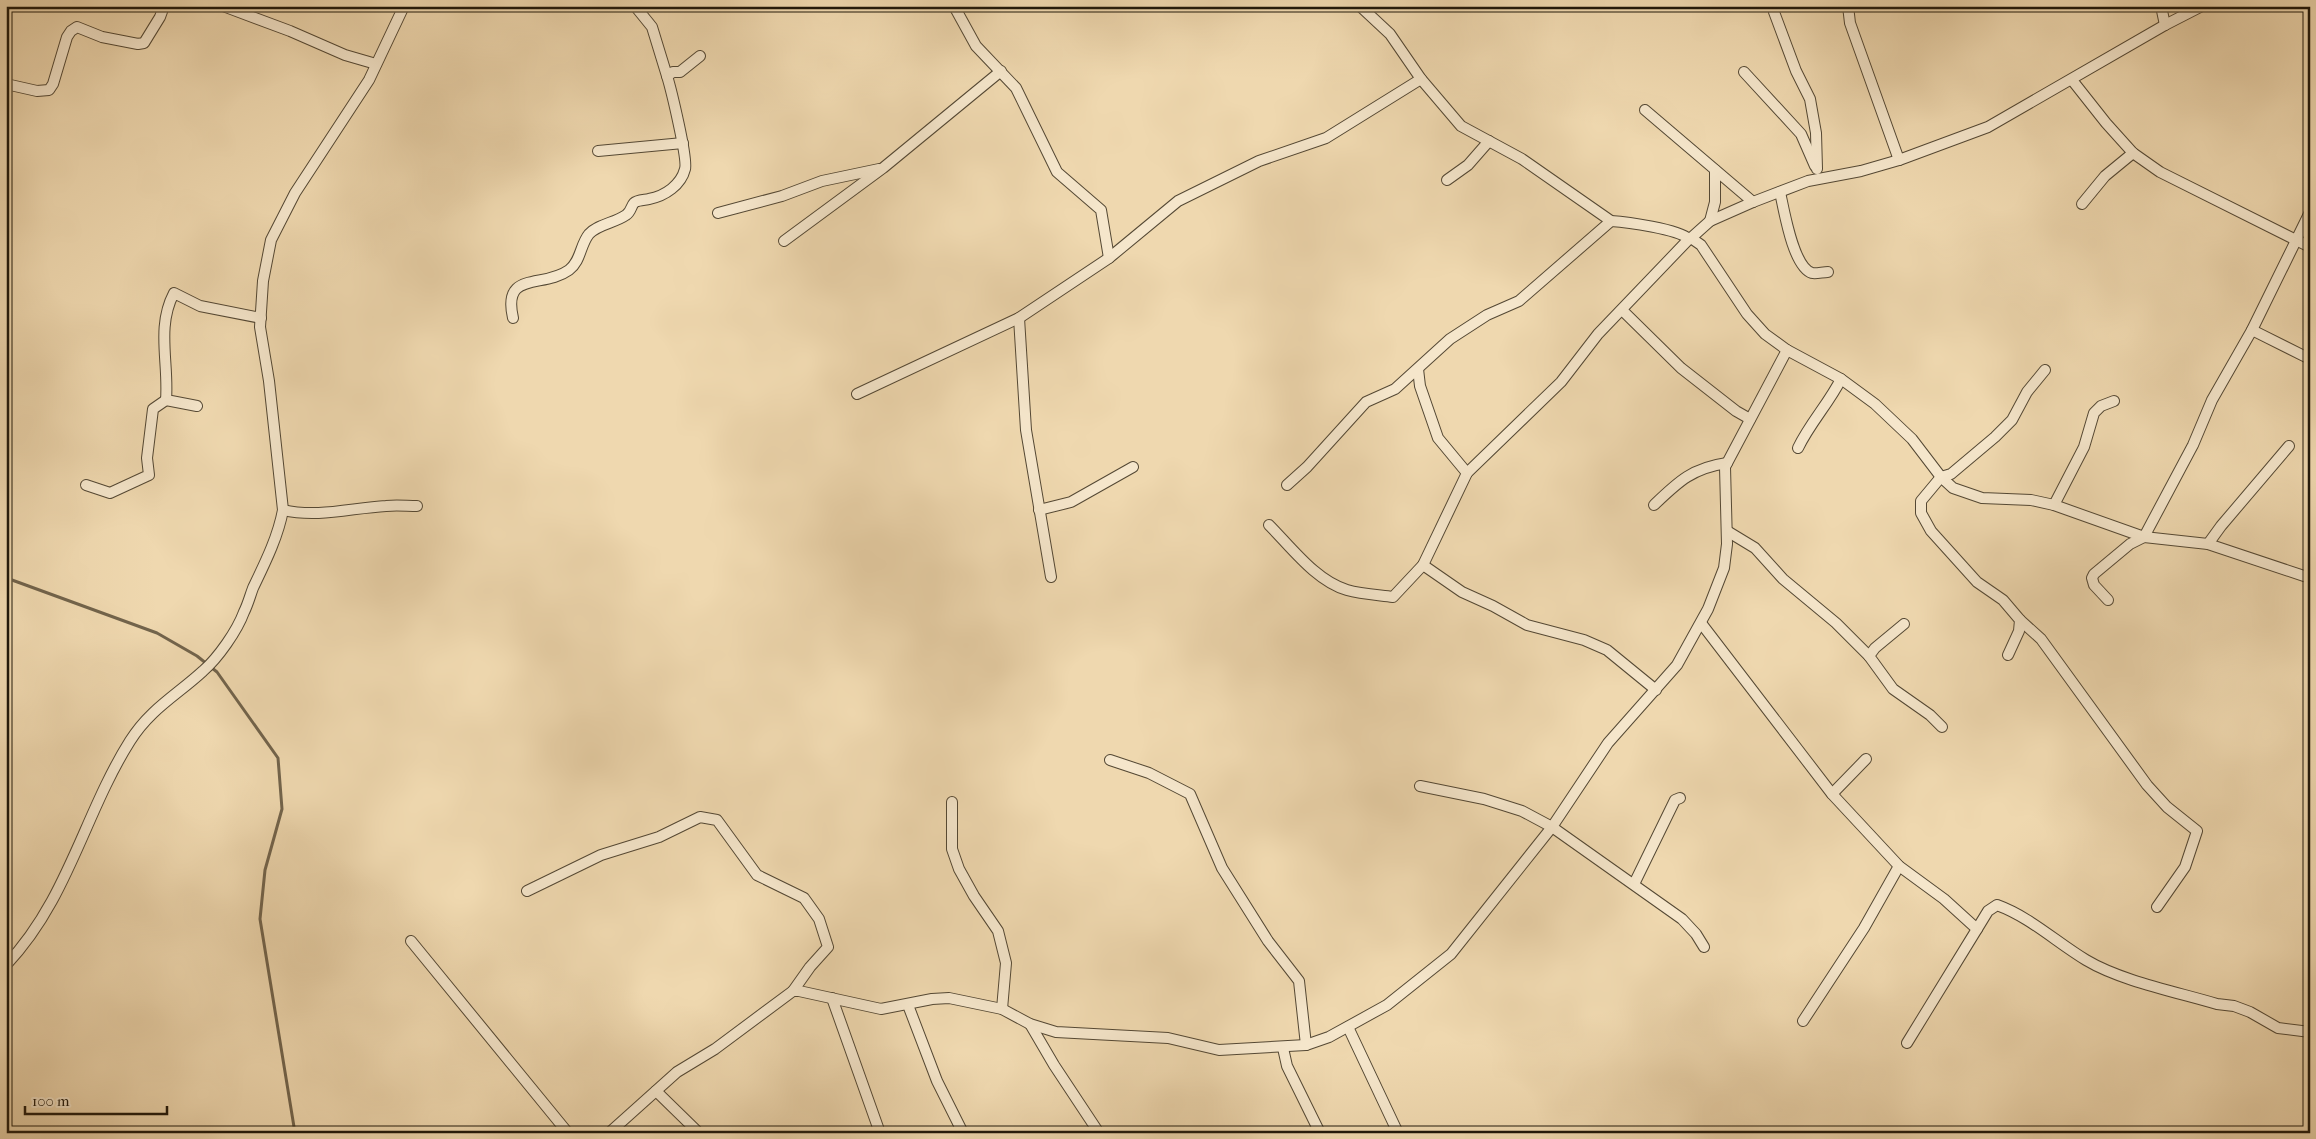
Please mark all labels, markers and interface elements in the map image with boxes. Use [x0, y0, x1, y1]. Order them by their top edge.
scale bar [25, 1084, 168, 1116]
text: 100 m [32, 1092, 70, 1110]

